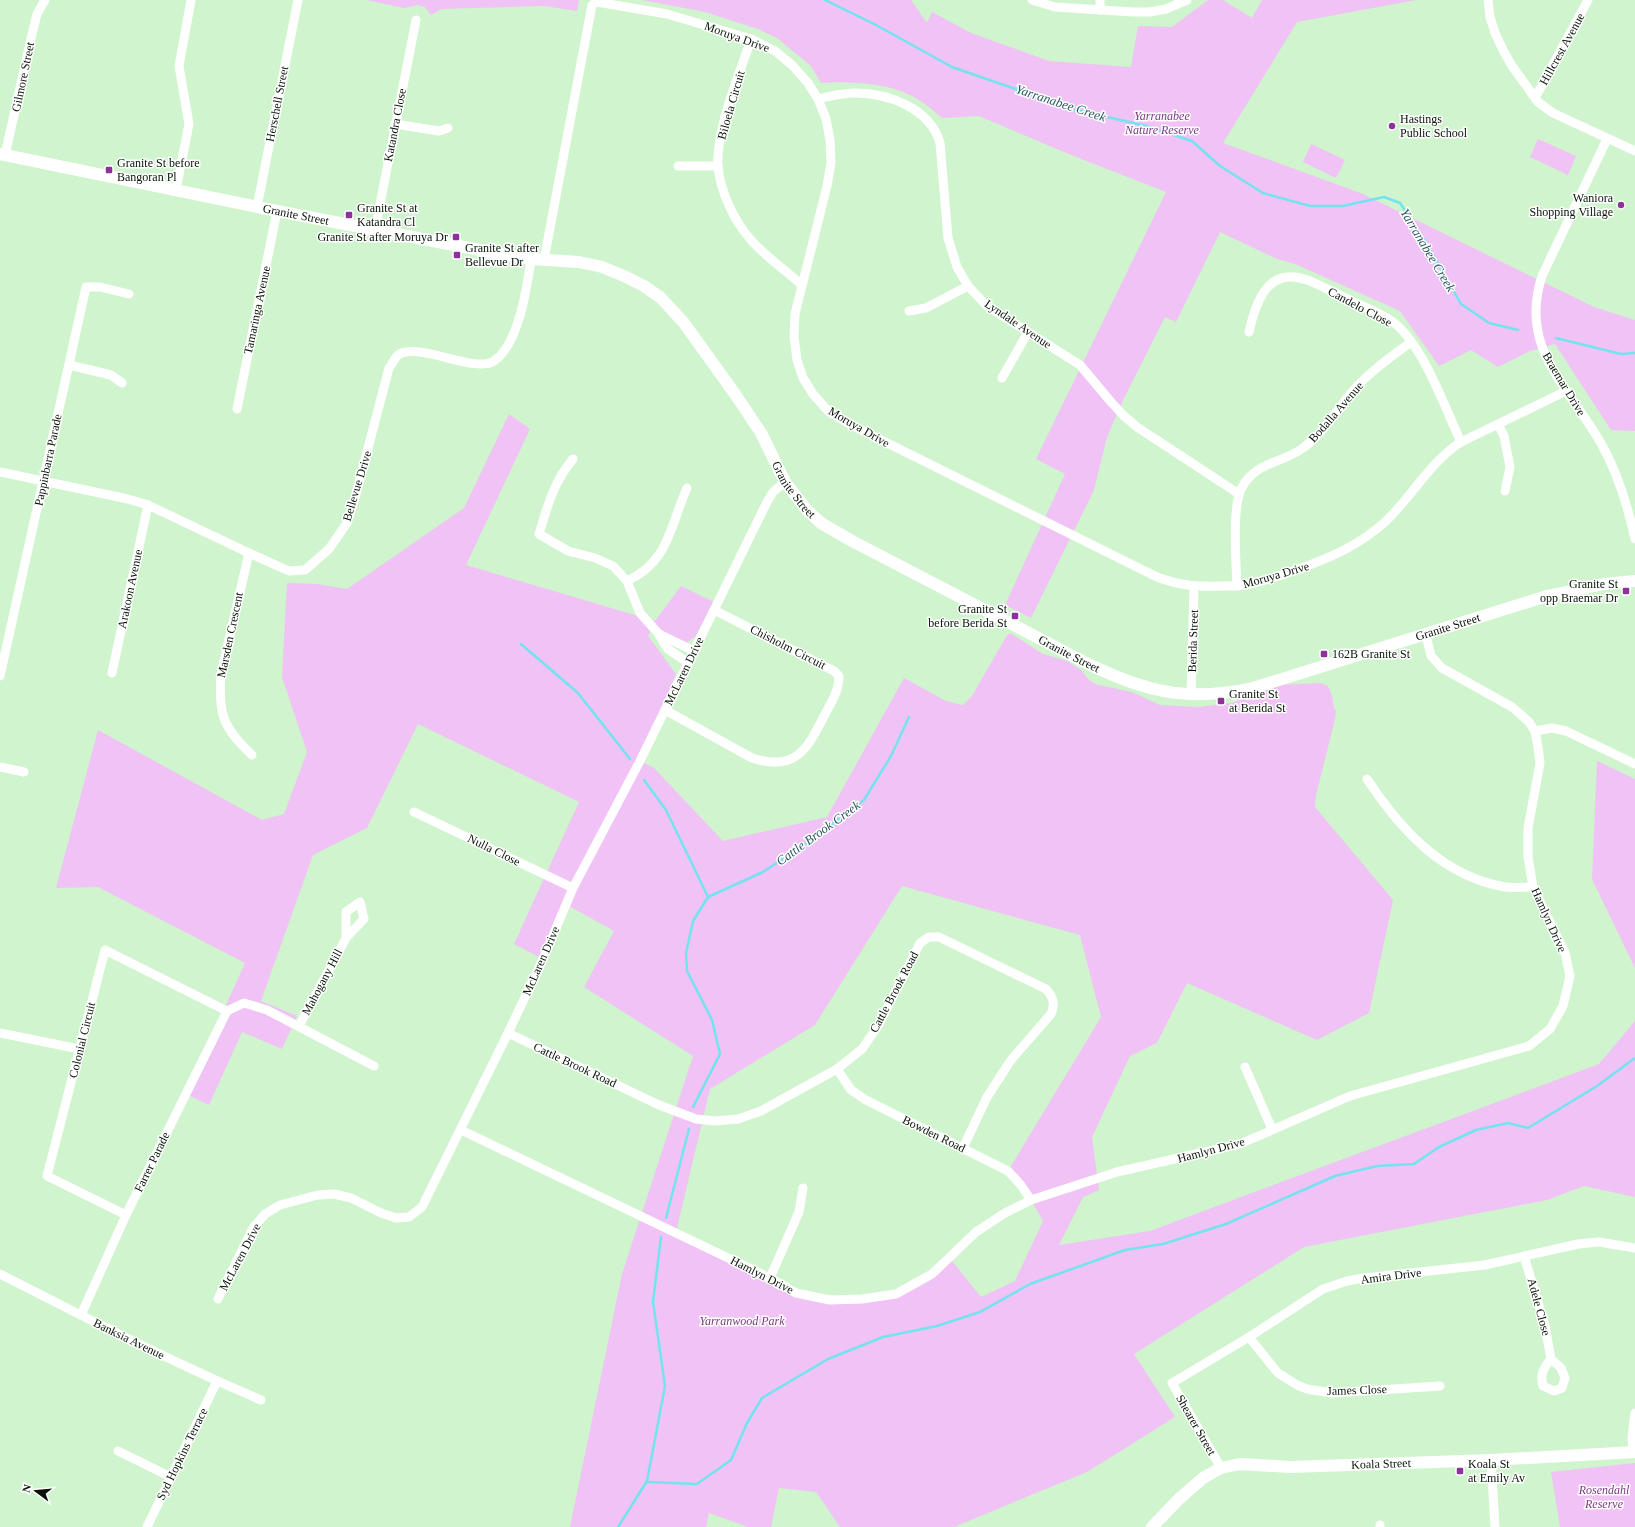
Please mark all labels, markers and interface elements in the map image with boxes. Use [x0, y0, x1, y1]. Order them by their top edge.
street label: Hillcrest Avenue [1536, 11, 1588, 87]
street label: Moruya Drive [703, 19, 771, 55]
street label: Gilmore Street [9, 40, 37, 113]
street label: Herschell Street [263, 64, 291, 143]
street label: Biloela Circuit [714, 68, 748, 141]
water label: Yarranabee Creek [1014, 81, 1108, 125]
street label: Katandra Close [381, 87, 409, 163]
park label: Yarranabee Nature Reserve [1124, 109, 1200, 137]
place label: Hastings Public School [1400, 112, 1468, 140]
marker: Hastings Public School [1387, 121, 1397, 131]
place label: Granite St before Bangoran Pl [117, 156, 200, 184]
marker: Granite St before Bangoran Pl [104, 165, 114, 175]
place label: Waniora Shopping Village [1530, 191, 1614, 219]
marker: Waniora Shopping Village [1616, 200, 1626, 210]
street label: Granite Street [262, 201, 331, 228]
place label: Granite St at Katandra Cl [357, 201, 418, 229]
water label: Yarranabee Creek [1397, 206, 1459, 294]
marker: Granite St at Katandra Cl [344, 210, 354, 220]
place label: Granite St after Moruya Dr [317, 230, 448, 244]
marker: Granite St after Moruya Dr [451, 232, 461, 242]
place label: Granite St after Bellevue Dr [465, 241, 539, 269]
marker: Granite St after Bellevue Dr [452, 250, 462, 260]
street label: Tamaringa Avenue [241, 265, 273, 355]
street label: Candelo Close [1326, 284, 1394, 330]
street label: Lyndale Avenue [982, 297, 1054, 351]
street label: Braemar Drive [1540, 350, 1588, 418]
street label: Bodalla Avenue [1306, 379, 1366, 445]
street label: Moruya Drive [826, 404, 892, 450]
street label: Pappinbarra Parade [31, 413, 65, 507]
street label: Bellevue Drive [340, 449, 374, 523]
street label: Granite Street [769, 459, 819, 522]
street label: Arakoon Avenue [115, 548, 145, 630]
street label: Moruya Drive [1241, 559, 1311, 591]
place label: Granite St opp Braemar Dr [1540, 577, 1619, 605]
marker: Granite St opp Braemar Dr [1621, 586, 1631, 596]
street label: Marsden Crescent [214, 590, 246, 679]
place label: Granite St before Berida St [928, 602, 1008, 630]
street label: Berida Street [1185, 609, 1201, 673]
street label: Granite Street [1414, 610, 1482, 644]
marker: Granite St before Berida St [1010, 611, 1020, 621]
street label: Chisholm Circuit [748, 622, 829, 672]
street label: Granite Street [1036, 632, 1103, 676]
street label: McLaren Drive [661, 635, 707, 707]
place label: 162B Granite St [1332, 647, 1411, 661]
marker: 162B Granite St [1319, 649, 1329, 659]
place label: Granite St at Berida St [1229, 687, 1286, 715]
marker: Granite St at Berida St [1216, 696, 1226, 706]
water label: Cattle Brook Creek [773, 797, 863, 868]
street label: Nulla Close [465, 831, 523, 869]
street label: Hamlyn Drive [1529, 886, 1569, 954]
street label: McLaren Drive [519, 924, 563, 998]
street label: Mahogany Hill [299, 946, 346, 1018]
street label: Cattle Brook Road [867, 949, 921, 1035]
street label: Colonial Circuit [66, 1000, 98, 1079]
street label: Cattle Brook Road [531, 1040, 619, 1090]
street label: Bowden Road [900, 1113, 968, 1155]
street label: Farrer Parade [131, 1130, 173, 1194]
street label: Hamlyn Drive [1176, 1134, 1246, 1166]
street label: McLaren Drive [216, 1221, 264, 1293]
street label: Hamlyn Drive [728, 1253, 796, 1297]
street label: Amira Drive [1360, 1265, 1422, 1287]
street label: Adele Close [1525, 1277, 1553, 1337]
park label: Yarranwood Park [699, 1314, 785, 1328]
street label: Banksia Avenue [91, 1316, 167, 1362]
street label: James Close [1327, 1382, 1387, 1398]
street label: Shearer Street [1173, 1392, 1219, 1458]
street label: Syd Hopkins Terrace [154, 1406, 210, 1502]
street label: Koala Street [1351, 1456, 1412, 1472]
place label: Koala St at Emily Av [1468, 1457, 1525, 1485]
marker: Koala St at Emily Av [1455, 1466, 1465, 1476]
north arrow [16, 1471, 56, 1511]
text: N [20, 1483, 33, 1494]
park label: Rosendahl Reserve [1578, 1483, 1630, 1511]

